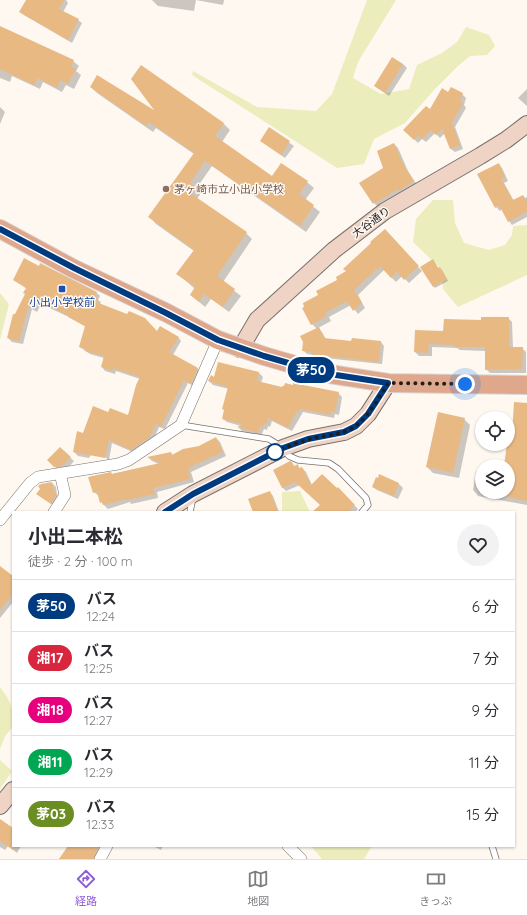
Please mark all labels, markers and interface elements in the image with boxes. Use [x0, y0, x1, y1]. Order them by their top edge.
place label: 茅ヶ崎市立小出小学校 [174, 182, 284, 196]
marker: 茅ヶ崎市立小出小学校 [161, 184, 171, 194]
street label: 大谷通り [349, 203, 393, 241]
marker: 小出小学校前 [57, 284, 67, 294]
place label: 小出小学校前 [29, 295, 95, 309]
line badge: 茅50 [288, 357, 334, 383]
text: 茅50 [296, 361, 326, 379]
your location [455, 374, 475, 394]
map controls [475, 411, 515, 499]
button: locate [475, 411, 515, 451]
unlabelled marker [266, 443, 284, 461]
button: layers [475, 459, 515, 499]
text: 小出二本松 [28, 524, 123, 548]
button: heart [457, 524, 499, 566]
text: 徒歩 · 2 分 · 100 m [28, 553, 133, 569]
text: バス [87, 589, 117, 608]
text: 茅50 [36, 597, 67, 615]
text: 6 分 [472, 597, 499, 616]
text: 12:24 [87, 608, 115, 624]
text: バス [84, 641, 114, 660]
text: 湘17 [36, 649, 64, 667]
text: 7 分 [472, 649, 499, 668]
text: 12:25 [84, 660, 113, 676]
text: バス [84, 693, 114, 712]
text: 湘18 [36, 701, 64, 719]
text: 9 分 [472, 701, 499, 720]
text: 12:27 [84, 712, 112, 728]
text: バス [84, 745, 114, 764]
text: 湘11 [38, 753, 62, 771]
text: 11 分 [469, 753, 499, 772]
text: 12:29 [84, 764, 113, 780]
text: バス [86, 797, 116, 816]
text: 茅03 [36, 805, 66, 823]
text: 15 分 [466, 805, 499, 824]
text: 12:33 [86, 816, 114, 832]
tab: 経路 [75, 868, 97, 908]
tab: 地図 [247, 868, 269, 908]
tab: きっぷ [419, 868, 452, 908]

